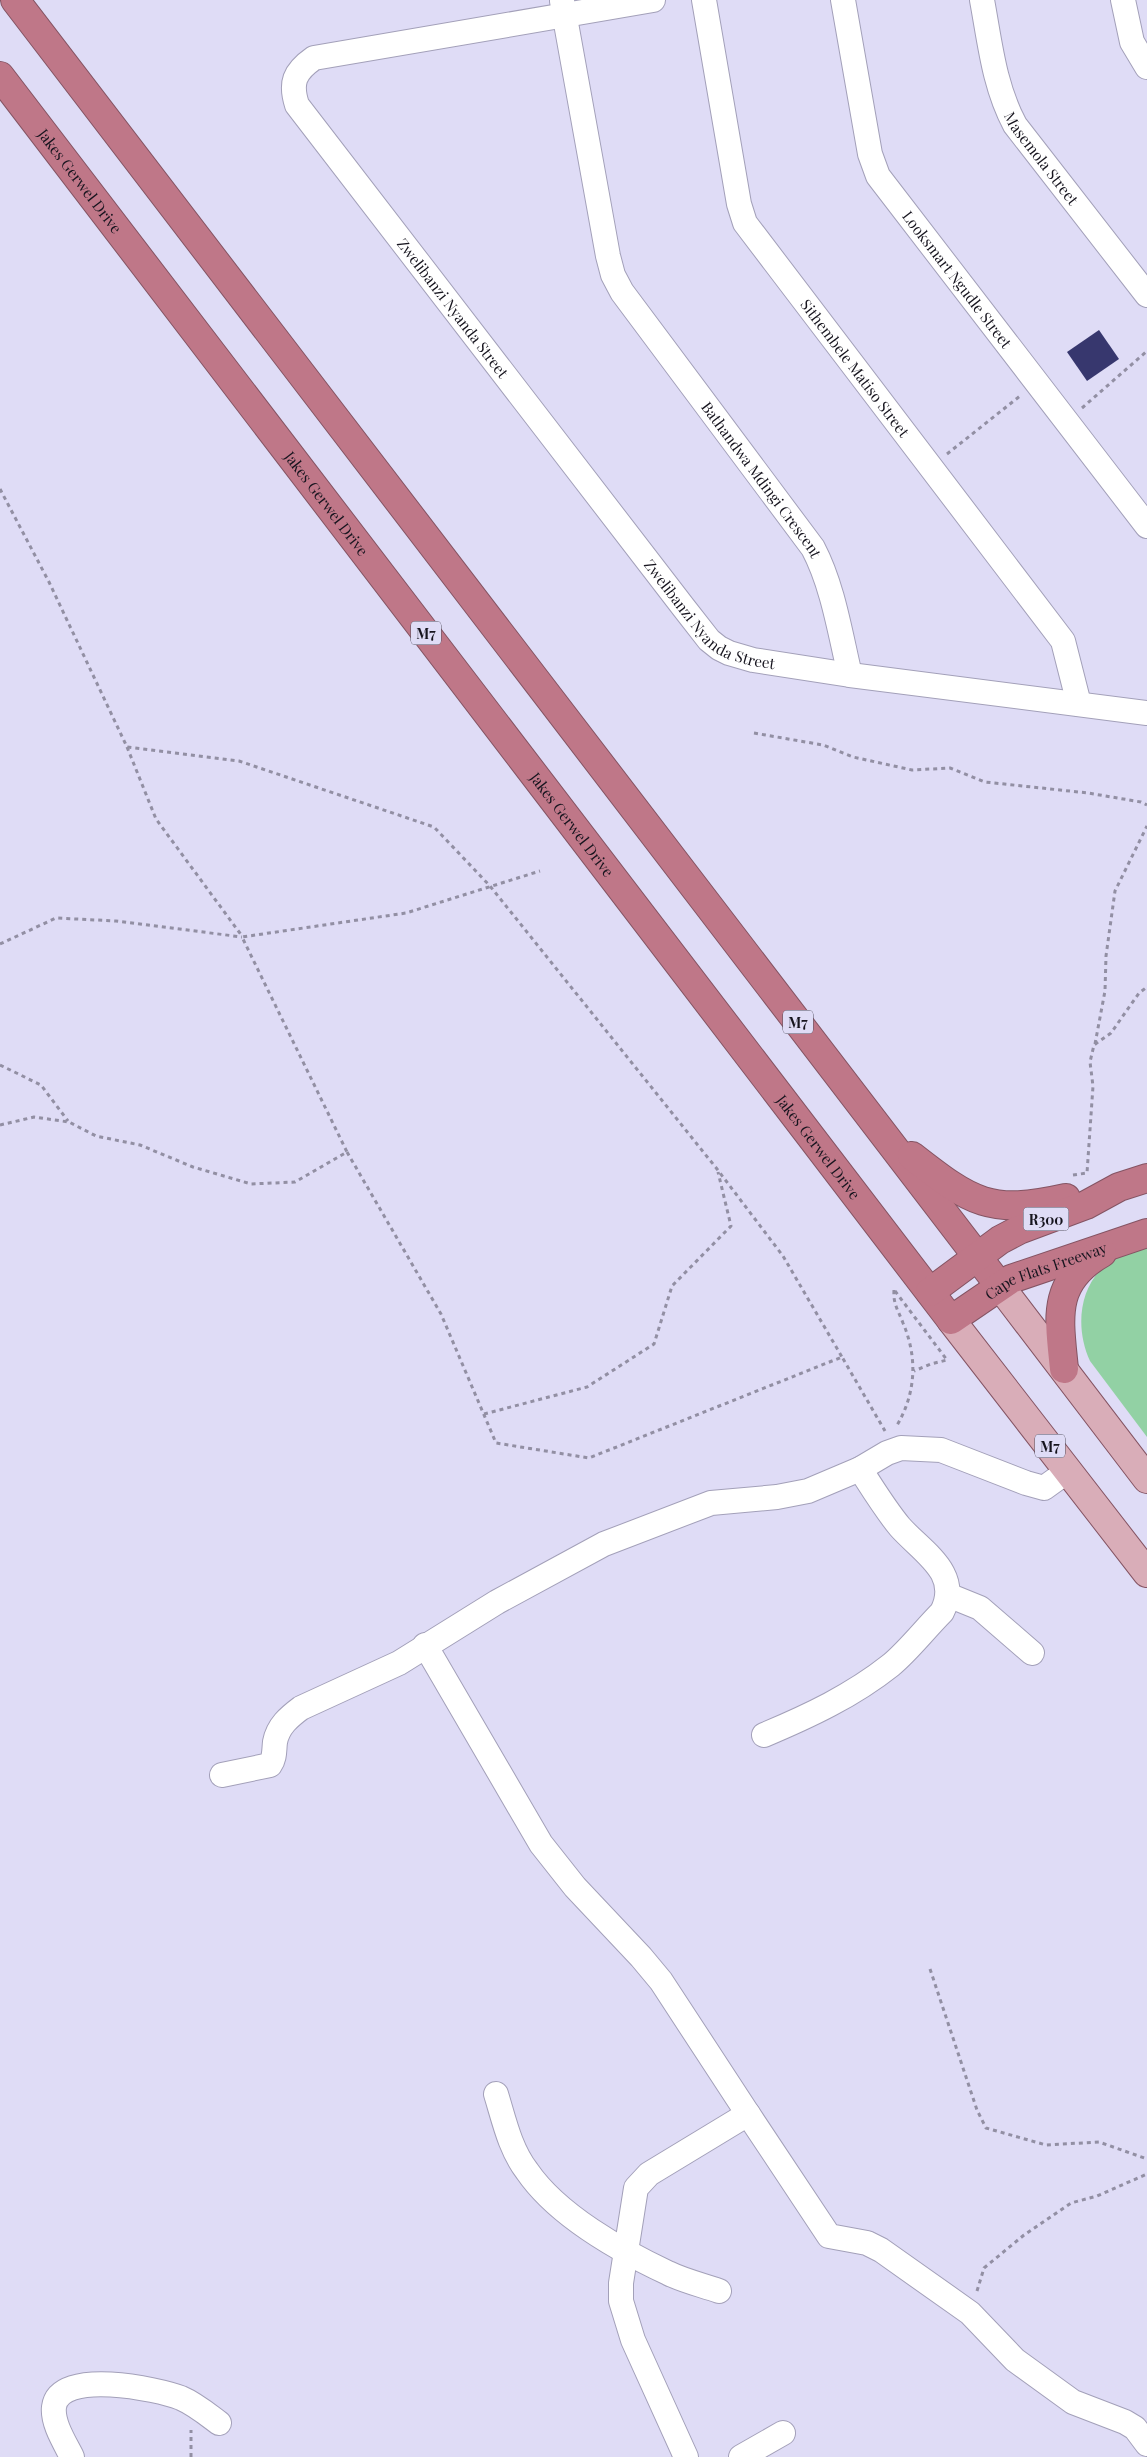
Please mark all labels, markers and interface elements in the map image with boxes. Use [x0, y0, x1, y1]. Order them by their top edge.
street label: Masemola Street [1000, 108, 1083, 209]
street label: Jakes Gerwel Drive [33, 124, 127, 237]
street label: Looksmart Ngudle Street [898, 207, 1017, 352]
street label: Zwelibanzi Nyanda Street [393, 234, 514, 382]
street label: Sithembele Matiso Street [796, 295, 915, 442]
street label: Bathandwa Mdingi Crescent [697, 398, 827, 561]
street label: Jakes Gerwel Drive [280, 446, 373, 560]
street label: Zwelibanzi Nyanda Street [640, 555, 777, 673]
road number: M7 [411, 622, 441, 644]
street label: Jakes Gerwel Drive [525, 767, 618, 881]
road number: M7 [783, 1010, 813, 1034]
street label: Jakes Gerwel Drive [772, 1090, 865, 1203]
road number: R300 [1024, 1208, 1068, 1230]
street label: Cape Flats Freeway [981, 1237, 1110, 1304]
road number: M7 [1035, 1434, 1065, 1458]

